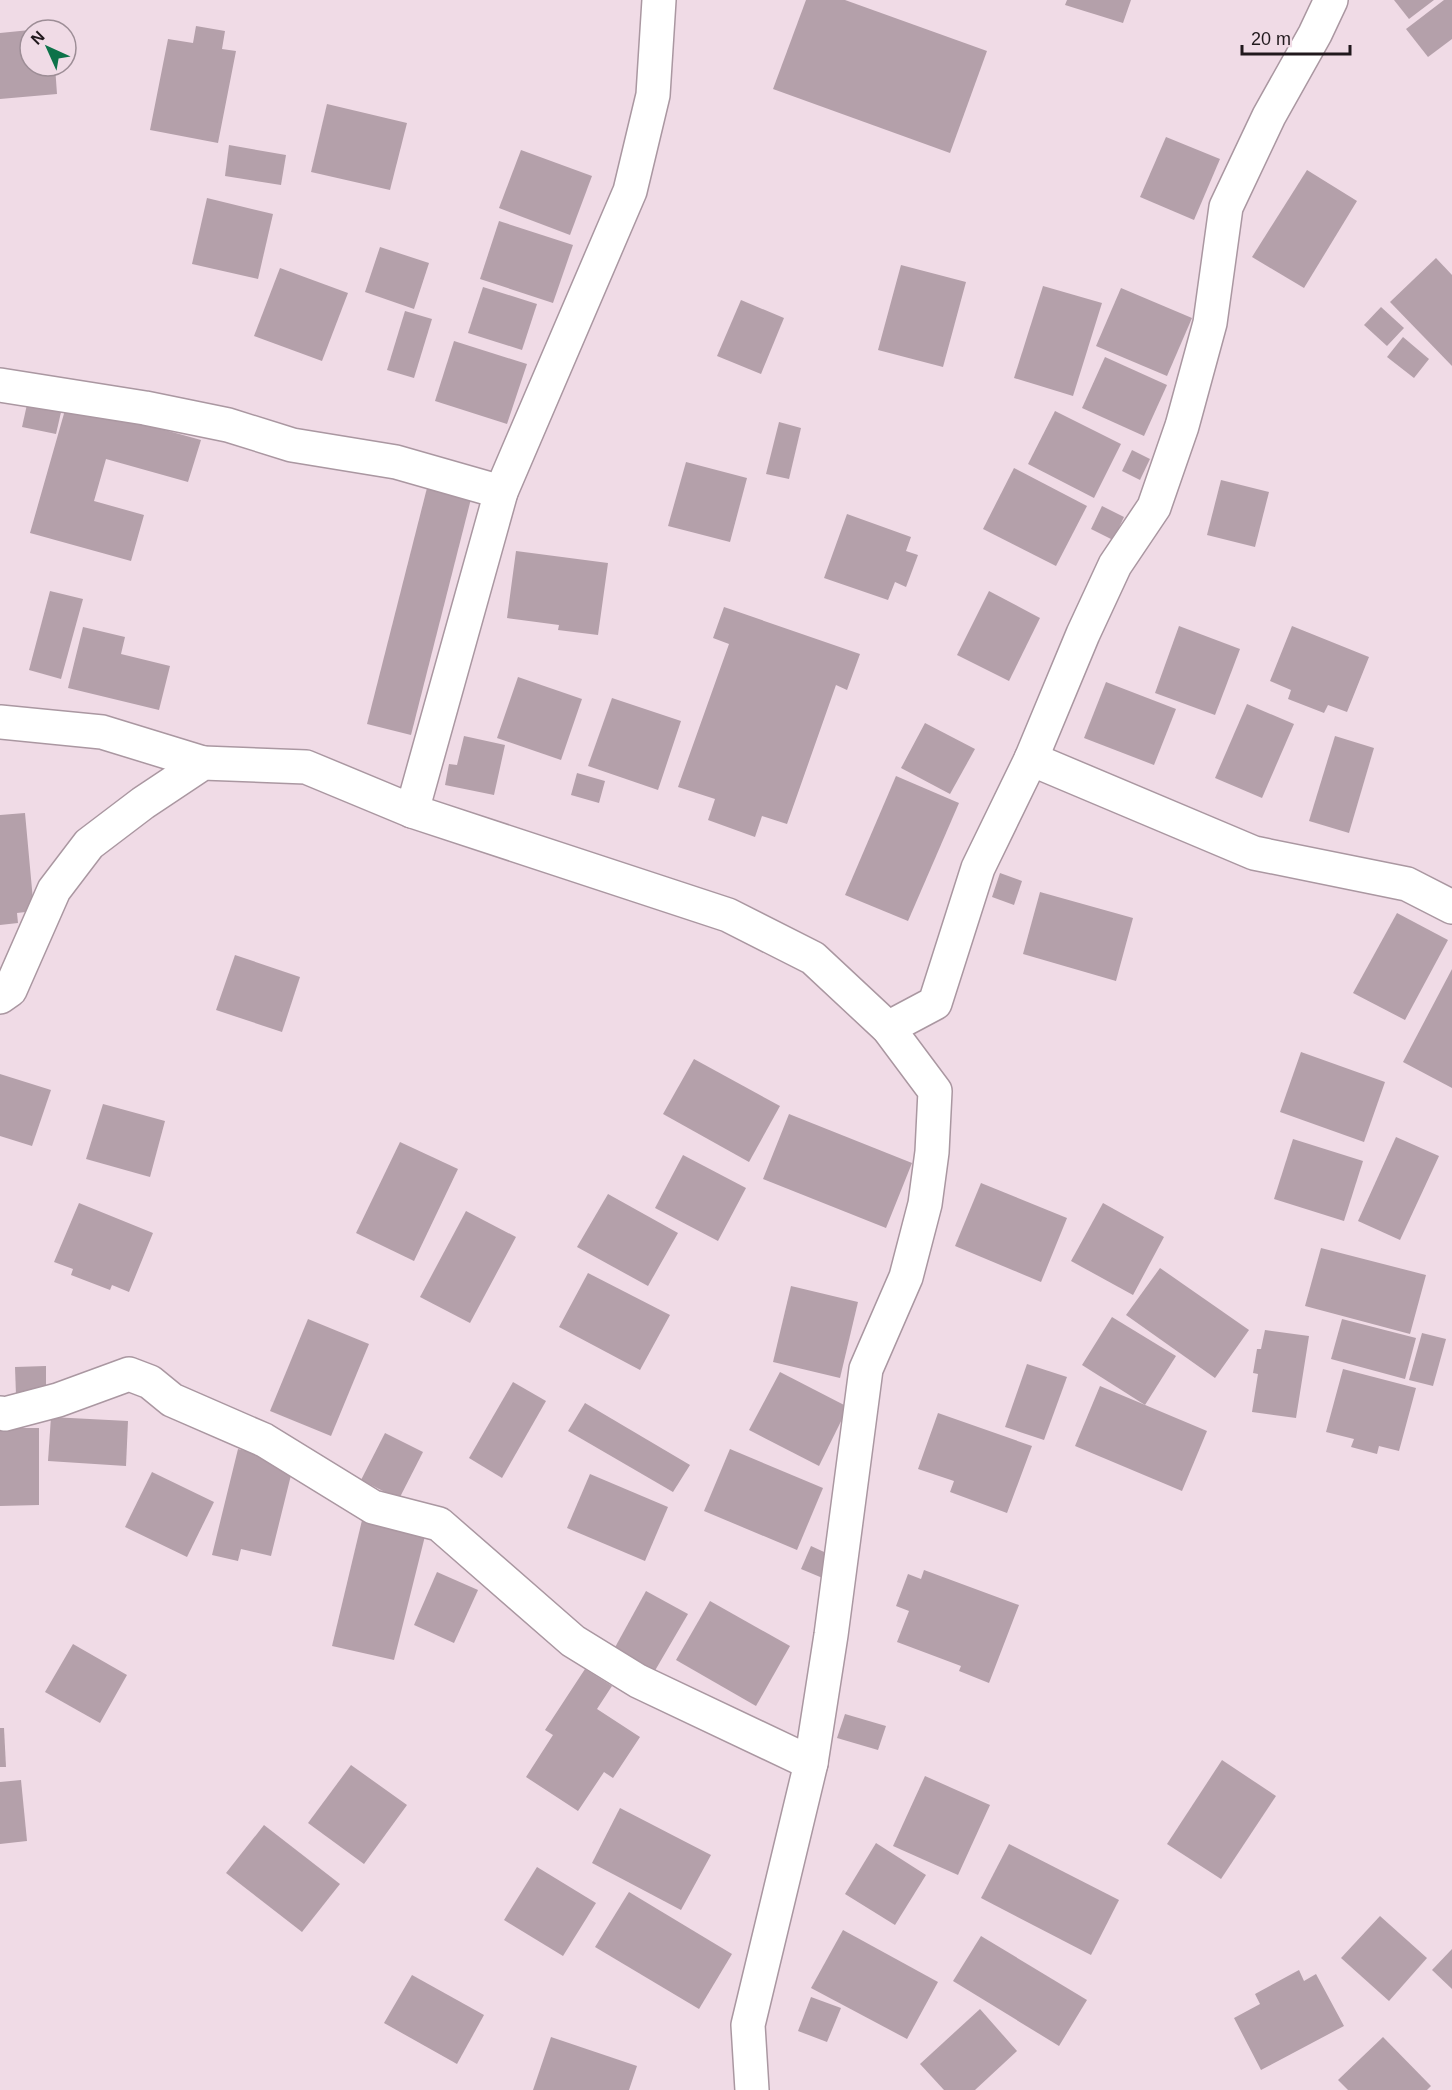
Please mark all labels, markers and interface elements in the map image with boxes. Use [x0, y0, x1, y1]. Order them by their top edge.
north arrow [18, 18, 78, 78]
scale bar [1242, 18, 1350, 56]
text: N [28, 28, 48, 48]
text: 20 m [1251, 29, 1291, 49]

